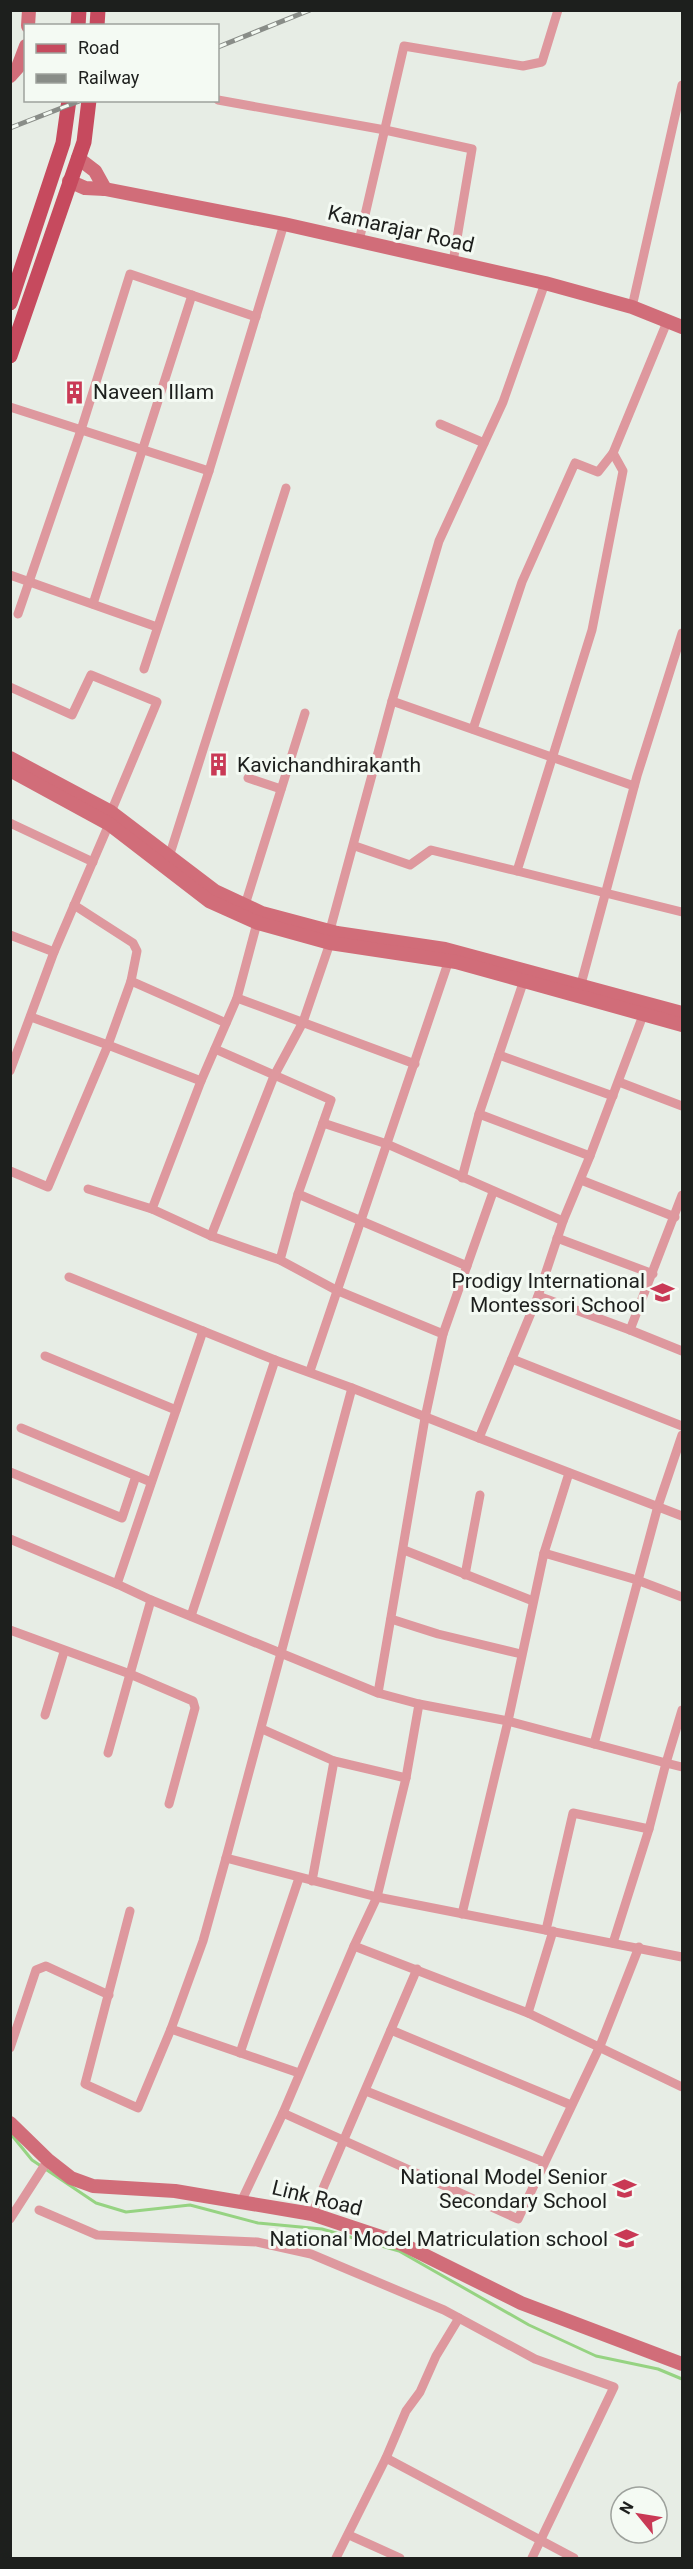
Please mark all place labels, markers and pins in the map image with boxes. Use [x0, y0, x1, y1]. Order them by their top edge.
building icon: Naveen Illam [62, 379, 88, 405]
place label: Naveen Illam [93, 380, 214, 404]
building icon: Kavichandhirakanth [206, 752, 232, 778]
place label: Kavichandhirakanth [237, 753, 421, 777]
place label: Prodigy International Montessori School [451, 1269, 645, 1317]
school or university icon: Prodigy International Montessori School [650, 1280, 676, 1306]
place label: National Model Senior Secondary School [400, 2165, 607, 2213]
school or university icon: National Model Senior Secondary School [612, 2176, 638, 2202]
school or university icon: National Model Matriculation school [613, 2226, 639, 2252]
place label: National Model Matriculation school [270, 2227, 608, 2251]

